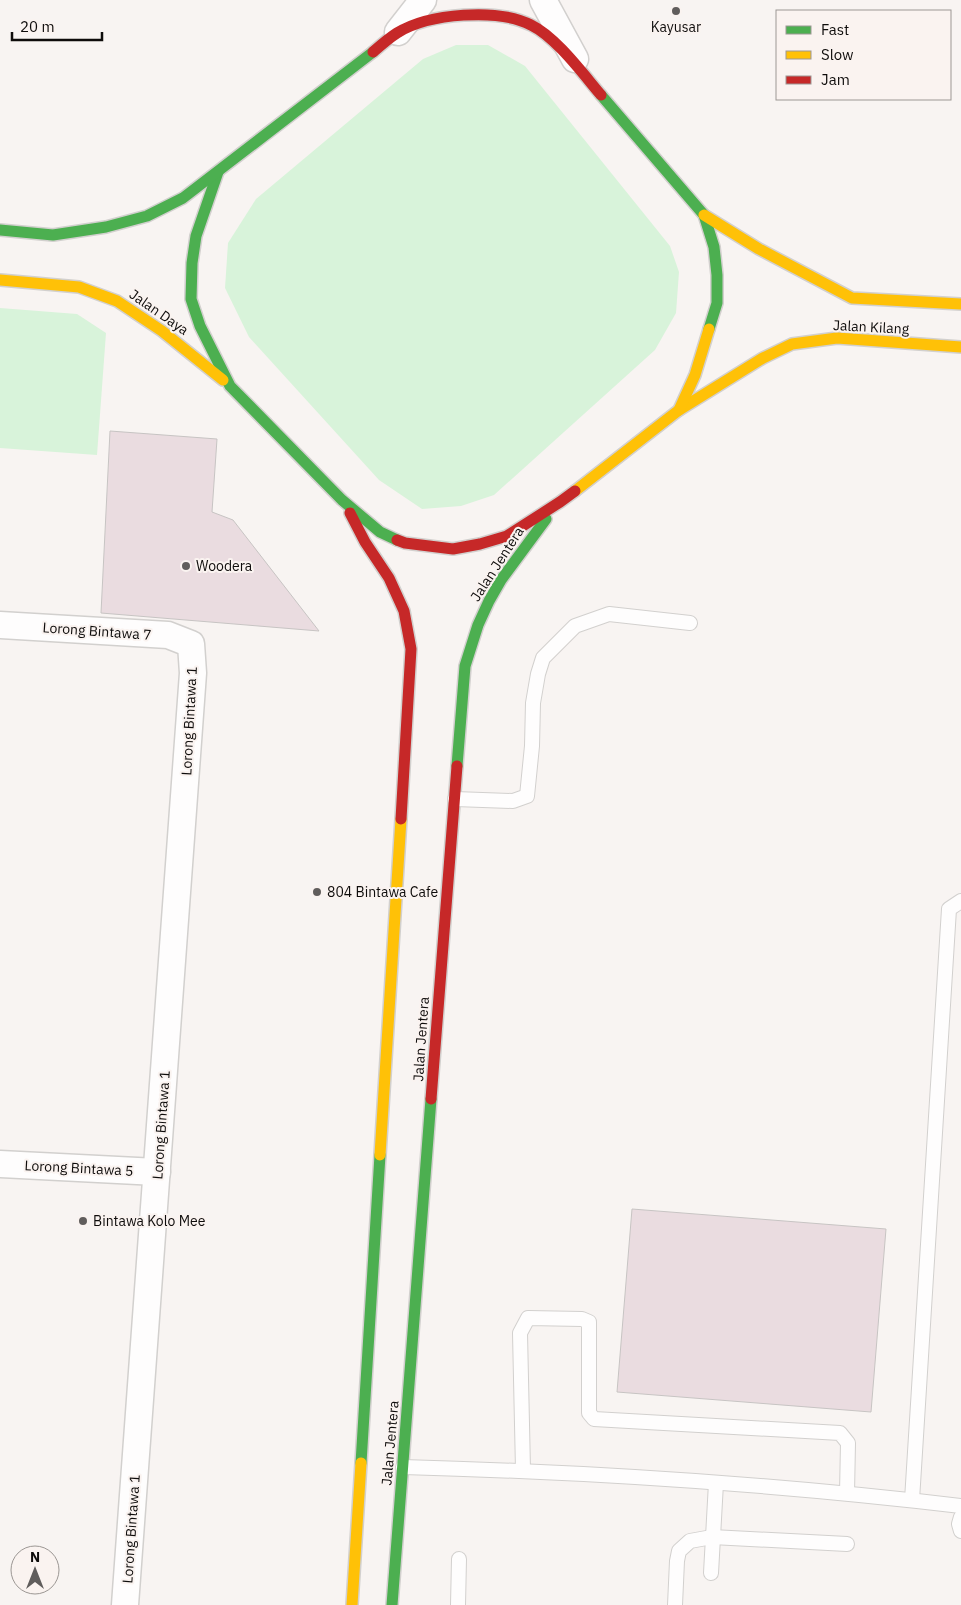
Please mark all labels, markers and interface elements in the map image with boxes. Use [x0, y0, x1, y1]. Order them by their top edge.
marker: Kayusar [670, 5, 682, 17]
scale bar [12, 10, 102, 42]
legend [776, 10, 951, 100]
text: 20 m [20, 17, 55, 36]
place label: Kayusar [651, 18, 701, 36]
text: Fast [821, 20, 849, 39]
text: Slow [821, 45, 854, 64]
text: Jam [821, 70, 850, 89]
street label: Jalan Daya [126, 285, 193, 339]
street label: Jalan Kilang [832, 316, 910, 338]
street label: Jalan Jentera [466, 523, 528, 605]
place label: Woodera [196, 557, 253, 575]
marker: Woodera [180, 560, 192, 572]
street label: Lorong Bintawa 7 [42, 618, 152, 644]
street label: Lorong Bintawa 1 [177, 666, 201, 776]
place label: 804 Bintawa Cafe [327, 883, 439, 901]
marker: 804 Bintawa Cafe [311, 886, 323, 898]
street label: Jalan Jentera [409, 995, 433, 1082]
street label: Lorong Bintawa 1 [148, 1070, 174, 1180]
street label: Lorong Bintawa 5 [24, 1156, 134, 1180]
place label: Bintawa Kolo Mee [93, 1212, 206, 1230]
marker: Bintawa Kolo Mee [77, 1215, 89, 1227]
street label: Jalan Jentera [377, 1399, 403, 1486]
street label: Lorong Bintawa 1 [118, 1474, 144, 1584]
north arrow [10, 1545, 60, 1595]
text: N [30, 1548, 40, 1566]

